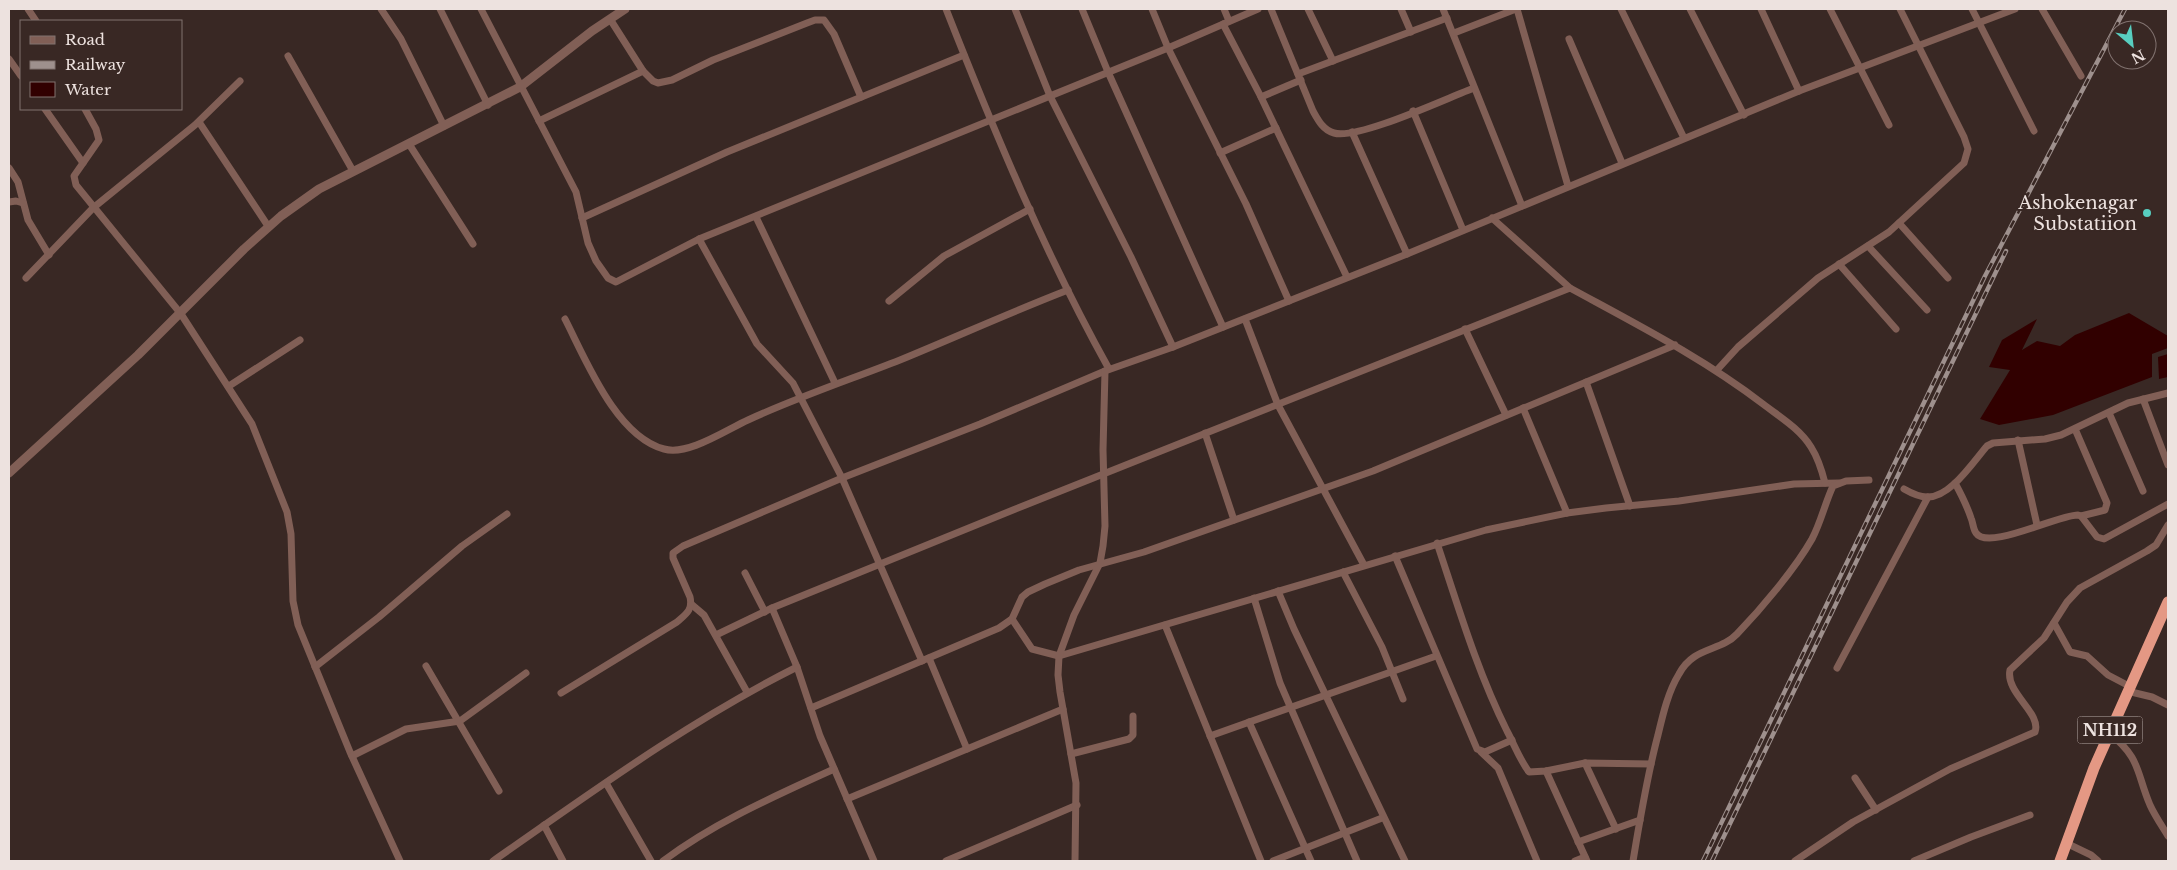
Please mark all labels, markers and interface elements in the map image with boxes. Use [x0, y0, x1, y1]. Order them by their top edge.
legend [20, 20, 182, 110]
north arrow [2107, 20, 2157, 70]
text: Road [65, 30, 105, 49]
text: N [2128, 45, 2148, 68]
text: Railway [65, 55, 126, 74]
text: Water [64, 80, 112, 99]
place label: Ashokenagar Substatiion [2017, 192, 2137, 235]
marker: Ashokenagar Substatiion [2141, 207, 2153, 219]
road number: NH112 [2078, 716, 2142, 744]

